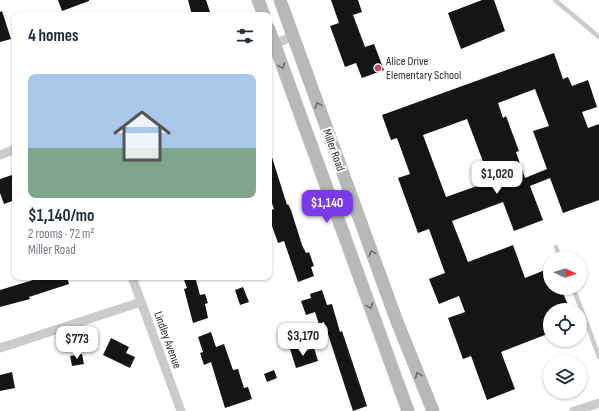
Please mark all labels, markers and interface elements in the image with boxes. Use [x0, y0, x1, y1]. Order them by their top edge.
icon: filters [234, 25, 256, 47]
text: 4 homes [28, 26, 79, 46]
place label: Alice Drive Elementary School [385, 54, 461, 83]
one-way arrow [278, 62, 286, 69]
marker: Alice Drive Elementary School [373, 63, 383, 73]
icon: home [106, 100, 178, 172]
one-way arrow [314, 101, 322, 108]
street label: Miller Road [319, 127, 348, 173]
pin: $1,020 [464, 161, 530, 195]
text: $1,020 [480, 166, 514, 182]
pin: $1,140 [294, 190, 360, 224]
text: $1,140 [311, 195, 343, 211]
text: $1,140/mo [28, 206, 94, 226]
text: 2 rooms · 72 m² [28, 226, 94, 242]
text: Miller Road [28, 242, 76, 258]
one-way arrow [368, 250, 377, 257]
north arrow [543, 251, 587, 295]
map controls [543, 251, 587, 399]
one-way arrow [365, 303, 373, 310]
button: locate [543, 303, 587, 347]
street label: Lindley Avenue [150, 310, 185, 371]
pin: $3,170 [270, 323, 336, 357]
pin: $773 [53, 326, 101, 360]
text: $3,170 [287, 328, 319, 344]
text: $773 [65, 331, 89, 347]
button: layers [543, 355, 587, 399]
one-way arrow [415, 371, 423, 378]

